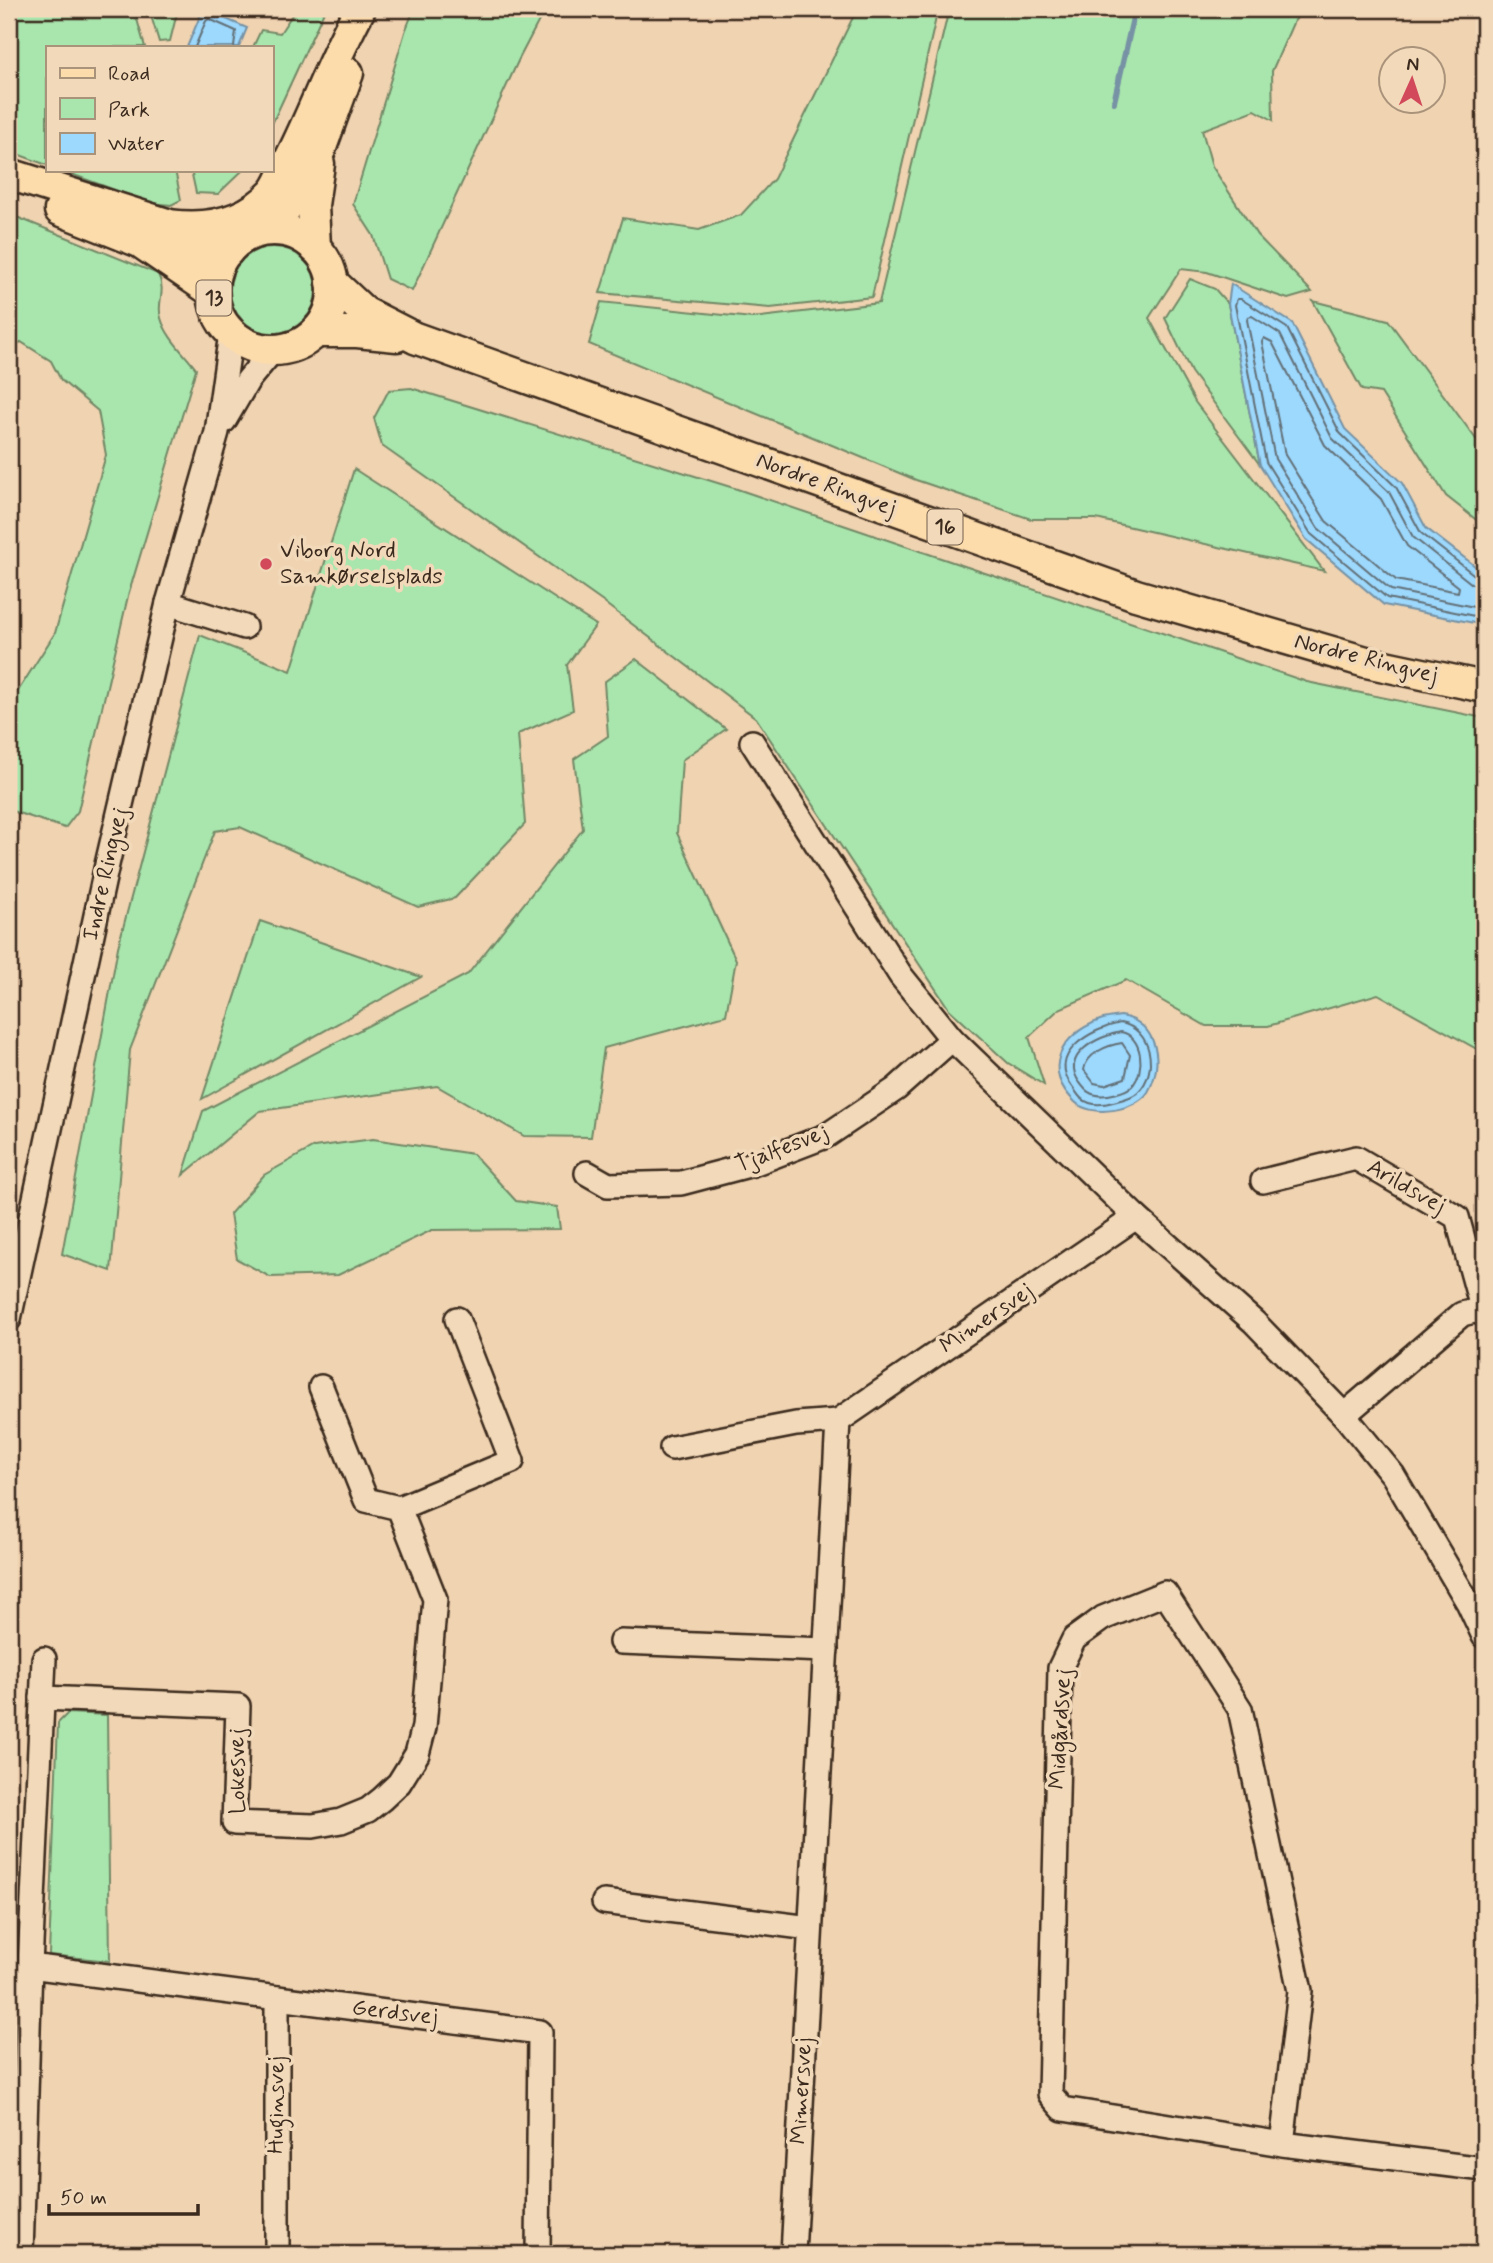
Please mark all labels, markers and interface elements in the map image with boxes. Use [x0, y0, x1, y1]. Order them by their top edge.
legend [46, 46, 273, 172]
north arrow [1378, 46, 1448, 116]
text: N [1406, 52, 1420, 77]
text: Road [108, 60, 150, 88]
text: Park [108, 96, 150, 124]
text: Water [108, 130, 164, 158]
road number: 13 [196, 280, 232, 316]
street label: Nordre Ringvej [752, 446, 900, 524]
road number: 16 [928, 510, 962, 544]
place label: Viborg Nord Samkørselsplads [280, 536, 443, 592]
marker: Viborg Nord Samkørselsplads [258, 556, 274, 572]
street label: Nordre Ringvej [1291, 627, 1441, 691]
street label: Indre Ringvej [76, 804, 138, 944]
street label: Tjalfesvej [731, 1118, 833, 1180]
street label: Arildsvej [1361, 1152, 1451, 1222]
street label: Mimersvej [934, 1277, 1040, 1361]
street label: Midgårdsvej [1043, 1668, 1081, 1790]
street label: Lokesvej [222, 1728, 254, 1814]
street label: Gerdsvej [350, 1993, 440, 2033]
street label: Mimersvej [784, 2037, 820, 2145]
street label: Huginsvej [262, 2056, 294, 2154]
scale bar [49, 2172, 198, 2216]
text: 50 m [60, 2184, 107, 2212]

